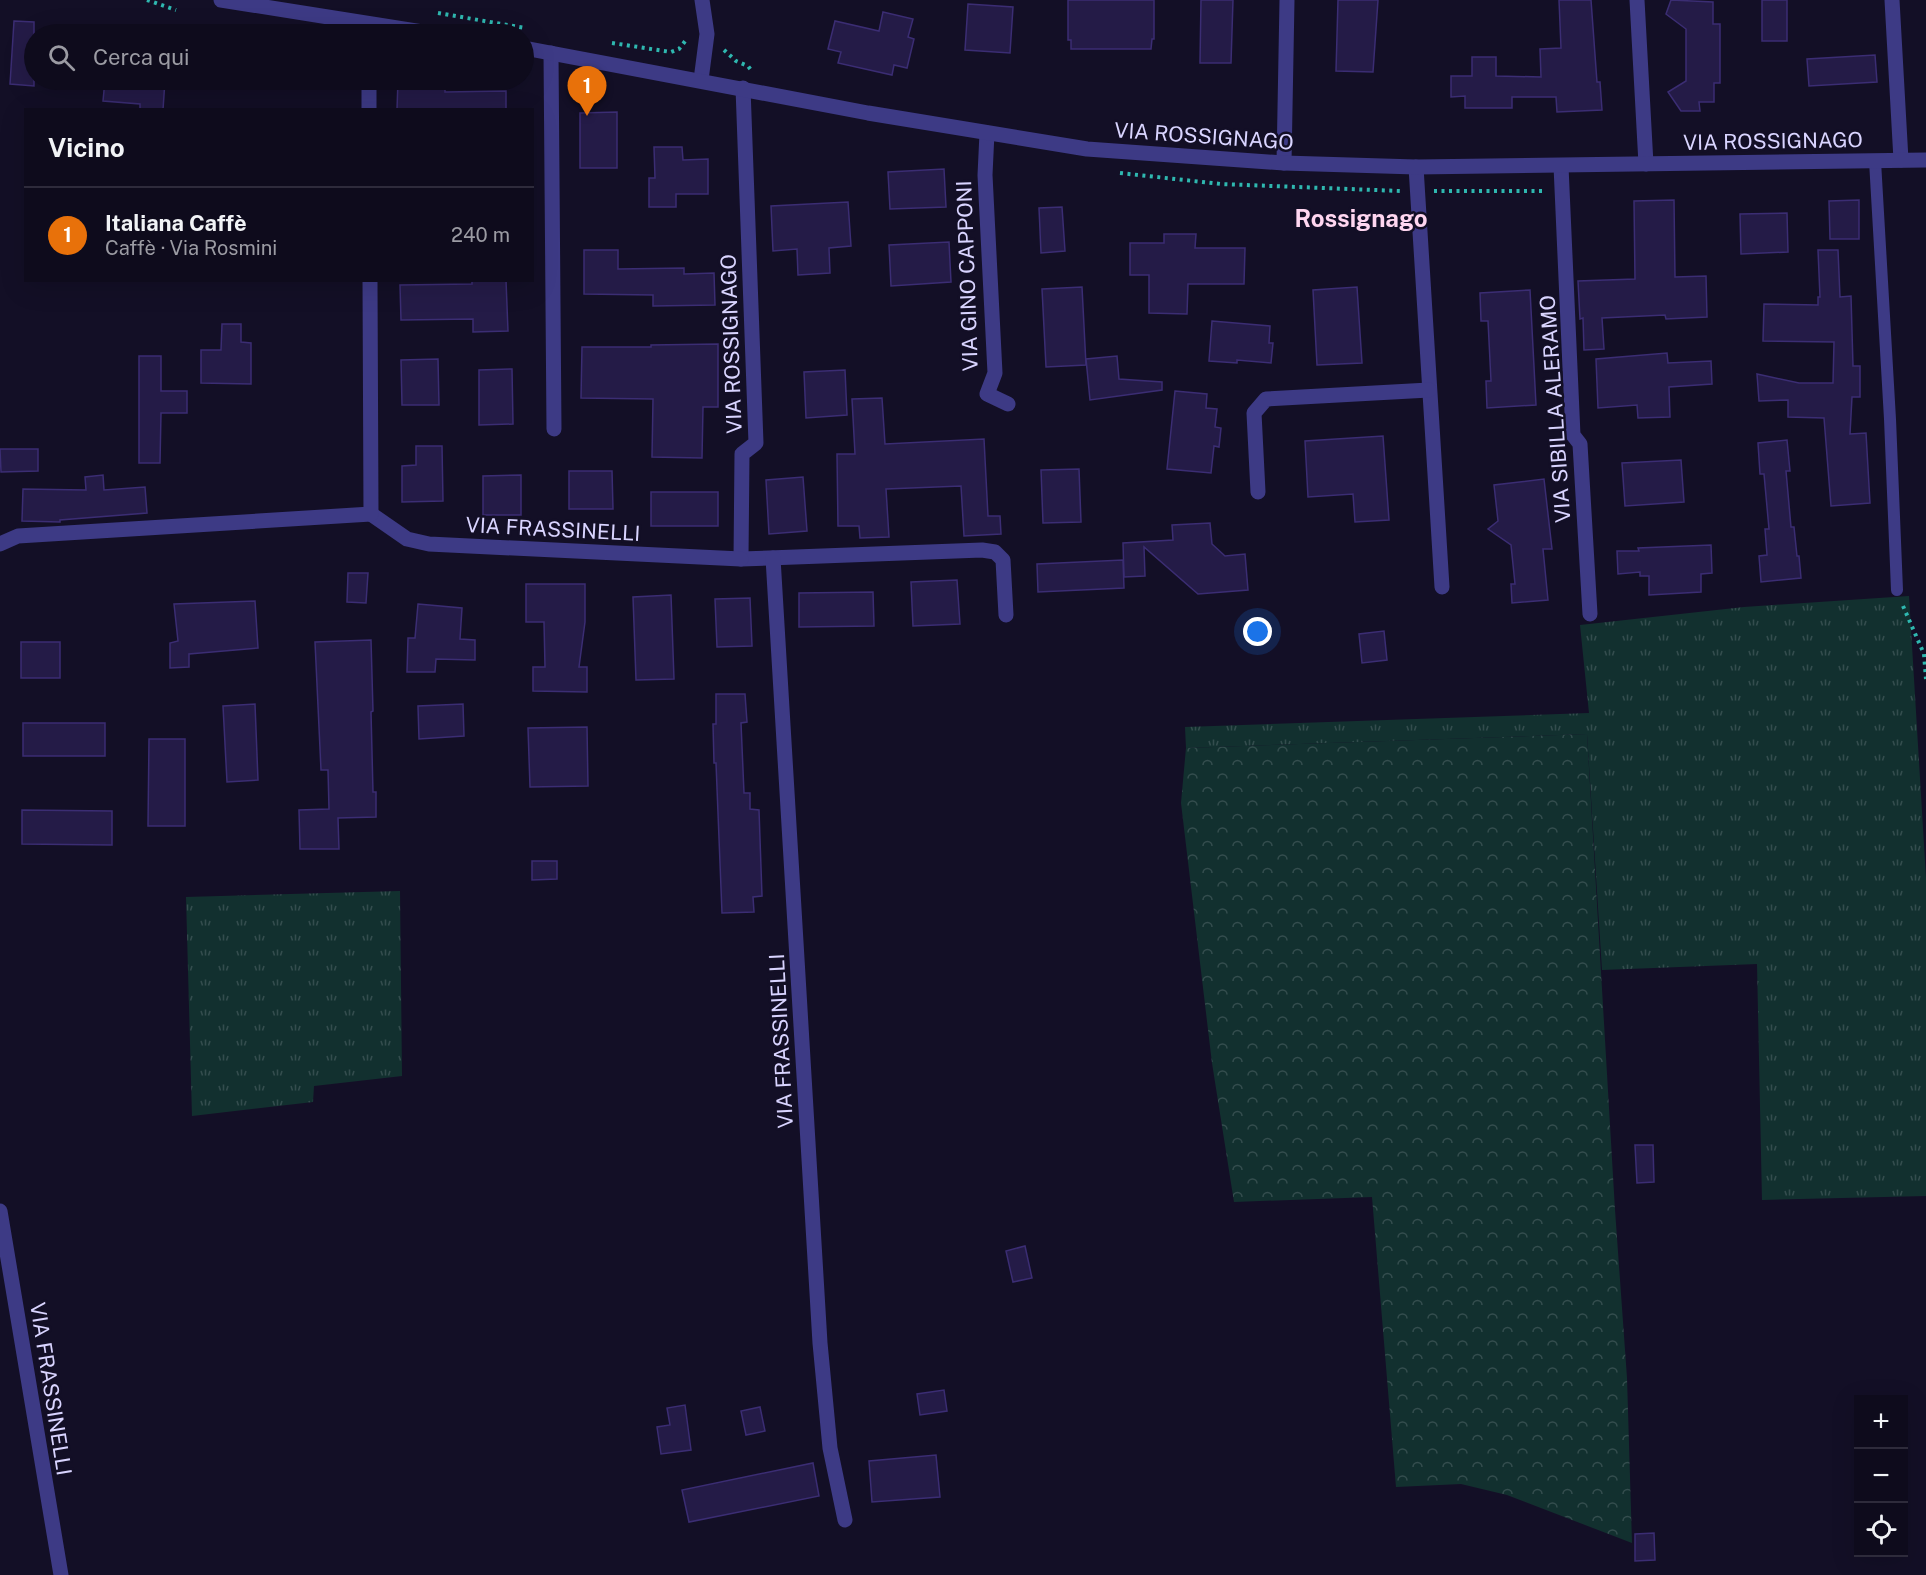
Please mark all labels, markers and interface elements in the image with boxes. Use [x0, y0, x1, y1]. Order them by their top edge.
search box [24, 24, 534, 90]
icon: search [45, 41, 78, 74]
text: Cerca qui [93, 44, 190, 70]
pin: 1 [568, 66, 606, 116]
street label: VIA ROSSIGNAGO [1113, 117, 1295, 155]
street label: VIA ROSSIGNAGO [1683, 127, 1863, 155]
text: Vicino [48, 132, 125, 163]
street label: VIA GINO CAPPONI [951, 180, 983, 372]
district label: Rossignago [1295, 204, 1428, 232]
text: Italiana Caffè [105, 210, 247, 236]
text: 1 [63, 223, 72, 247]
text: 240 m [451, 223, 510, 247]
text: Caffè · Via Rosmini [105, 236, 277, 260]
street label: VIA ROSSIGNAGO [715, 254, 747, 434]
street label: VIA SIBILLA ALERAMO [1535, 294, 1575, 524]
street label: VIA FRASSINELLI [465, 512, 641, 546]
your location [1243, 617, 1272, 646]
street label: VIA FRASSINELLI [764, 953, 798, 1129]
street label: VIA FRASSINELLI [25, 1301, 77, 1477]
map controls [1854, 1395, 1908, 1557]
button: + [1854, 1395, 1908, 1449]
button: − [1854, 1449, 1908, 1503]
button: locate [1854, 1503, 1908, 1557]

